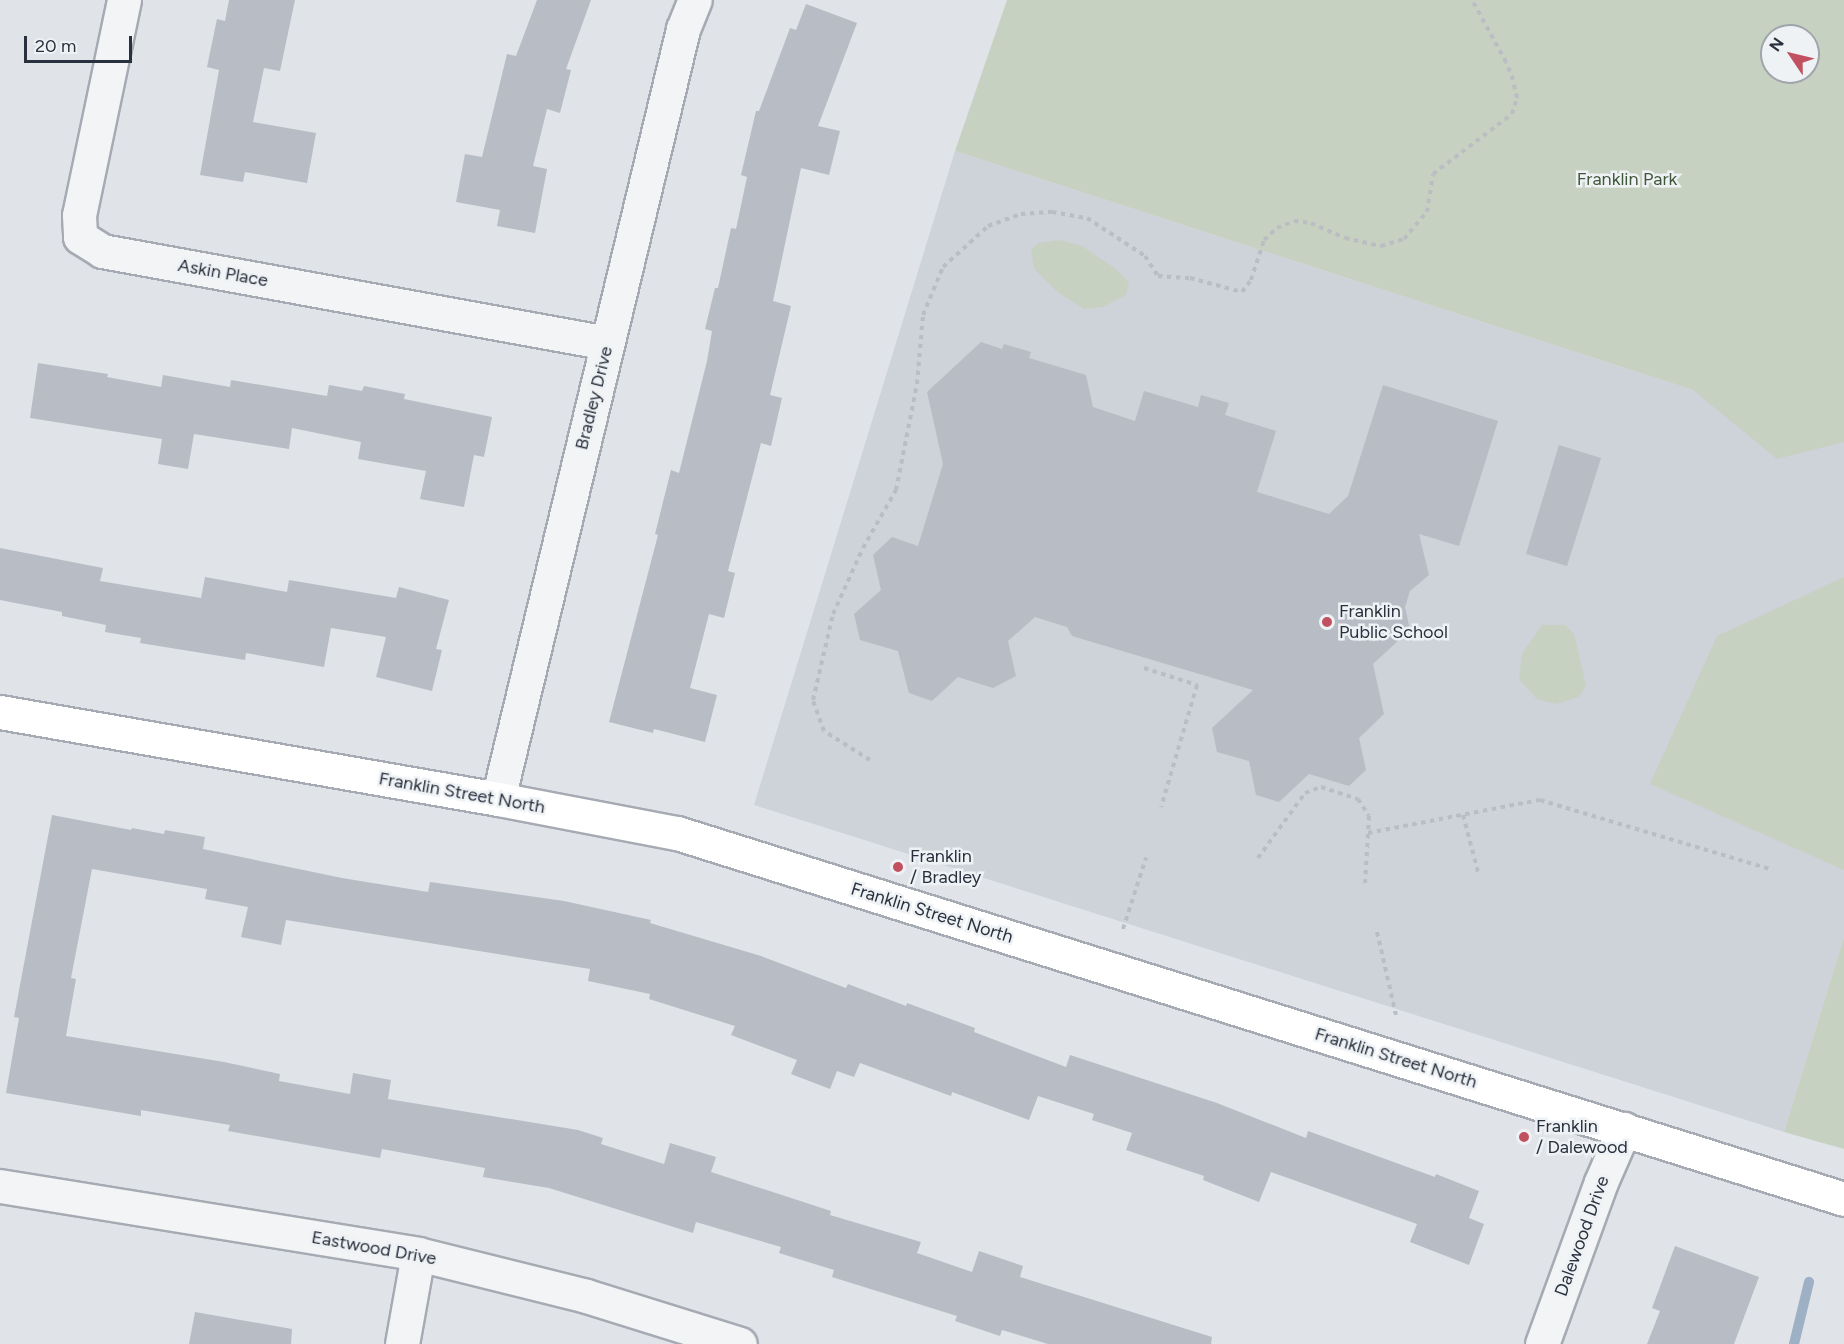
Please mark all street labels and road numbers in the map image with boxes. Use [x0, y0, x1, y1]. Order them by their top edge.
street label: Askin Place [176, 254, 270, 292]
street label: Bradley Drive [571, 344, 617, 452]
street label: Franklin Street North [377, 768, 547, 818]
street label: Franklin Street North [848, 878, 1016, 948]
street label: Franklin Street North [1312, 1023, 1480, 1093]
street label: Dalewood Drive [1550, 1173, 1614, 1299]
street label: Eastwood Drive [310, 1226, 438, 1270]

